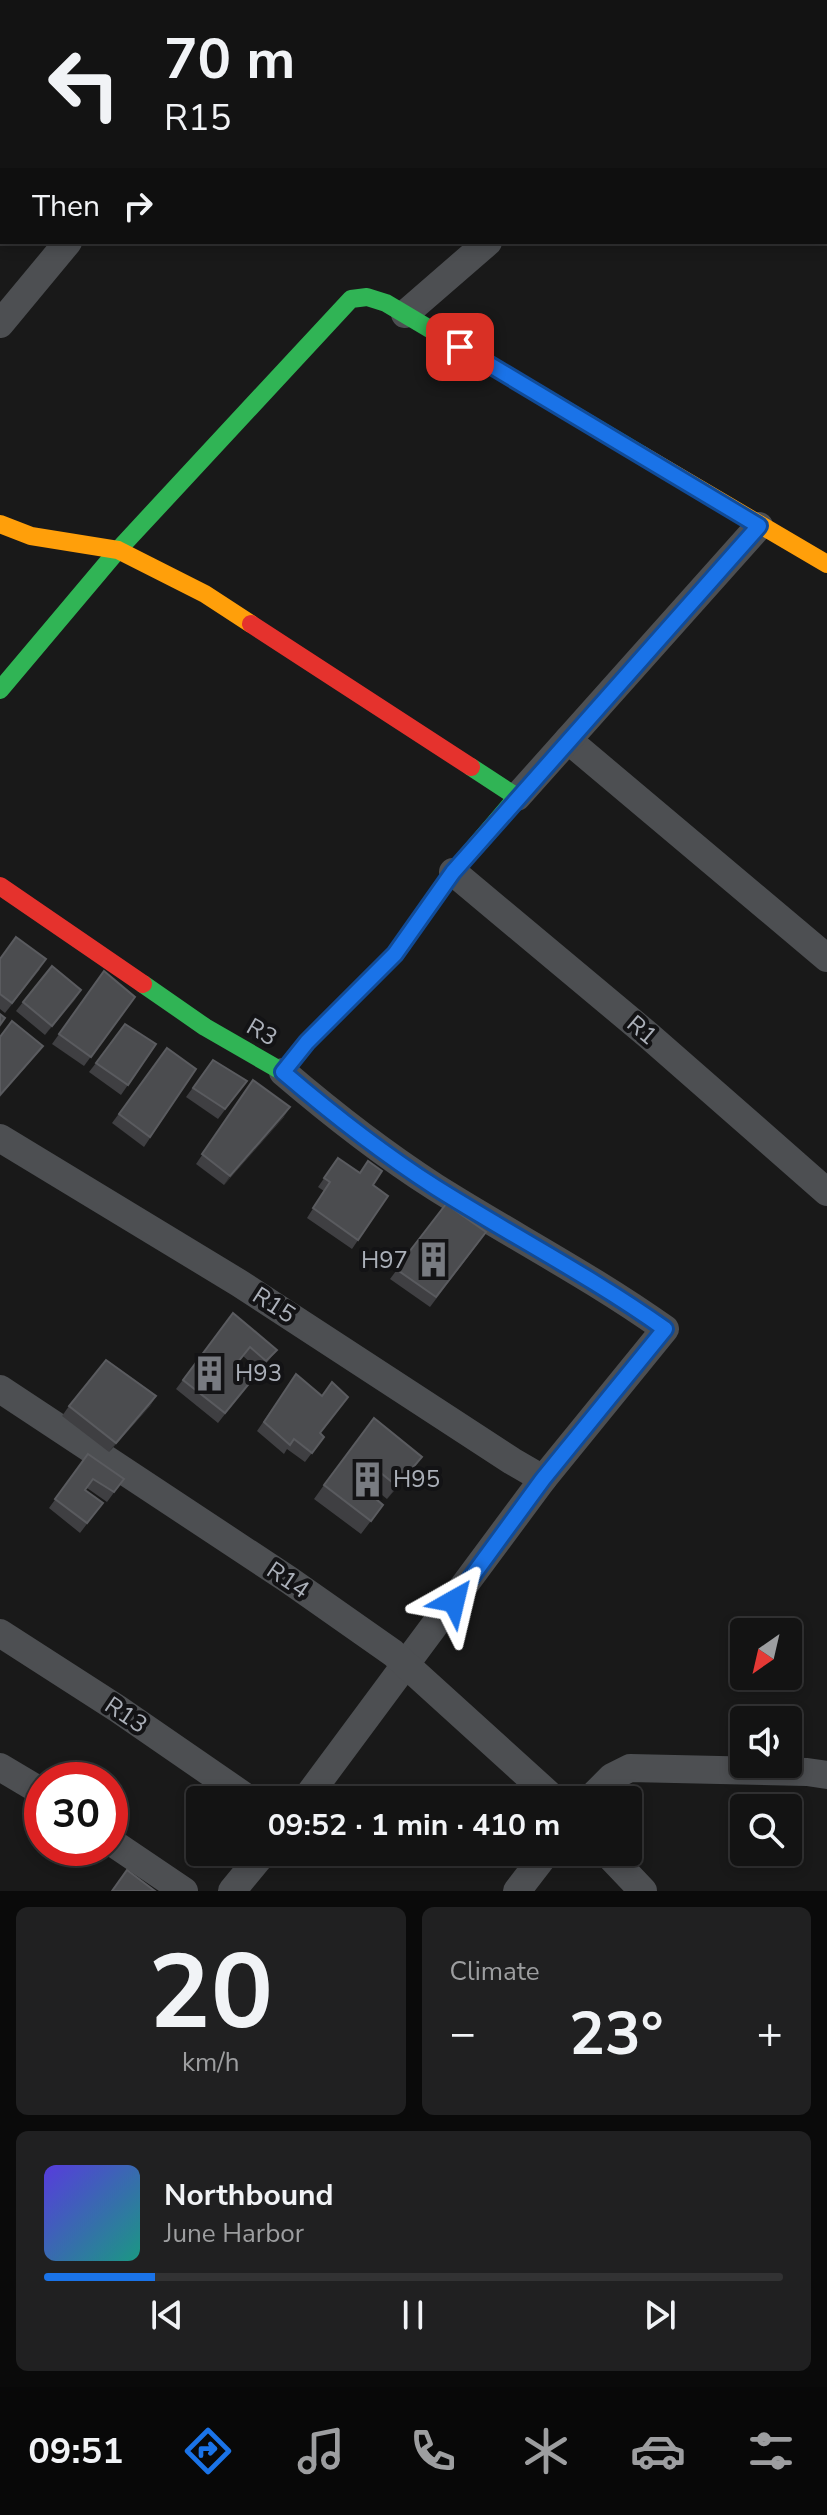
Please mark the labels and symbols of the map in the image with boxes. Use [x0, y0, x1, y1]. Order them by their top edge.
pin [426, 313, 494, 381]
street label: R1 [620, 1008, 664, 1052]
street label: R3 [241, 1011, 283, 1053]
building icon: H97 [415, 1241, 453, 1279]
place label: H97 [361, 1244, 408, 1276]
street label: R15 [246, 1279, 302, 1331]
building icon: H93 [190, 1354, 228, 1392]
place label: H93 [235, 1357, 282, 1389]
building icon: H95 [348, 1460, 386, 1498]
place label: H95 [393, 1463, 440, 1495]
street label: R14 [260, 1554, 316, 1606]
position arrow [412, 1559, 496, 1643]
north arrow [730, 1618, 802, 1690]
street label: R13 [98, 1689, 154, 1741]
speed limit sign: 30 [24, 1762, 128, 1866]

